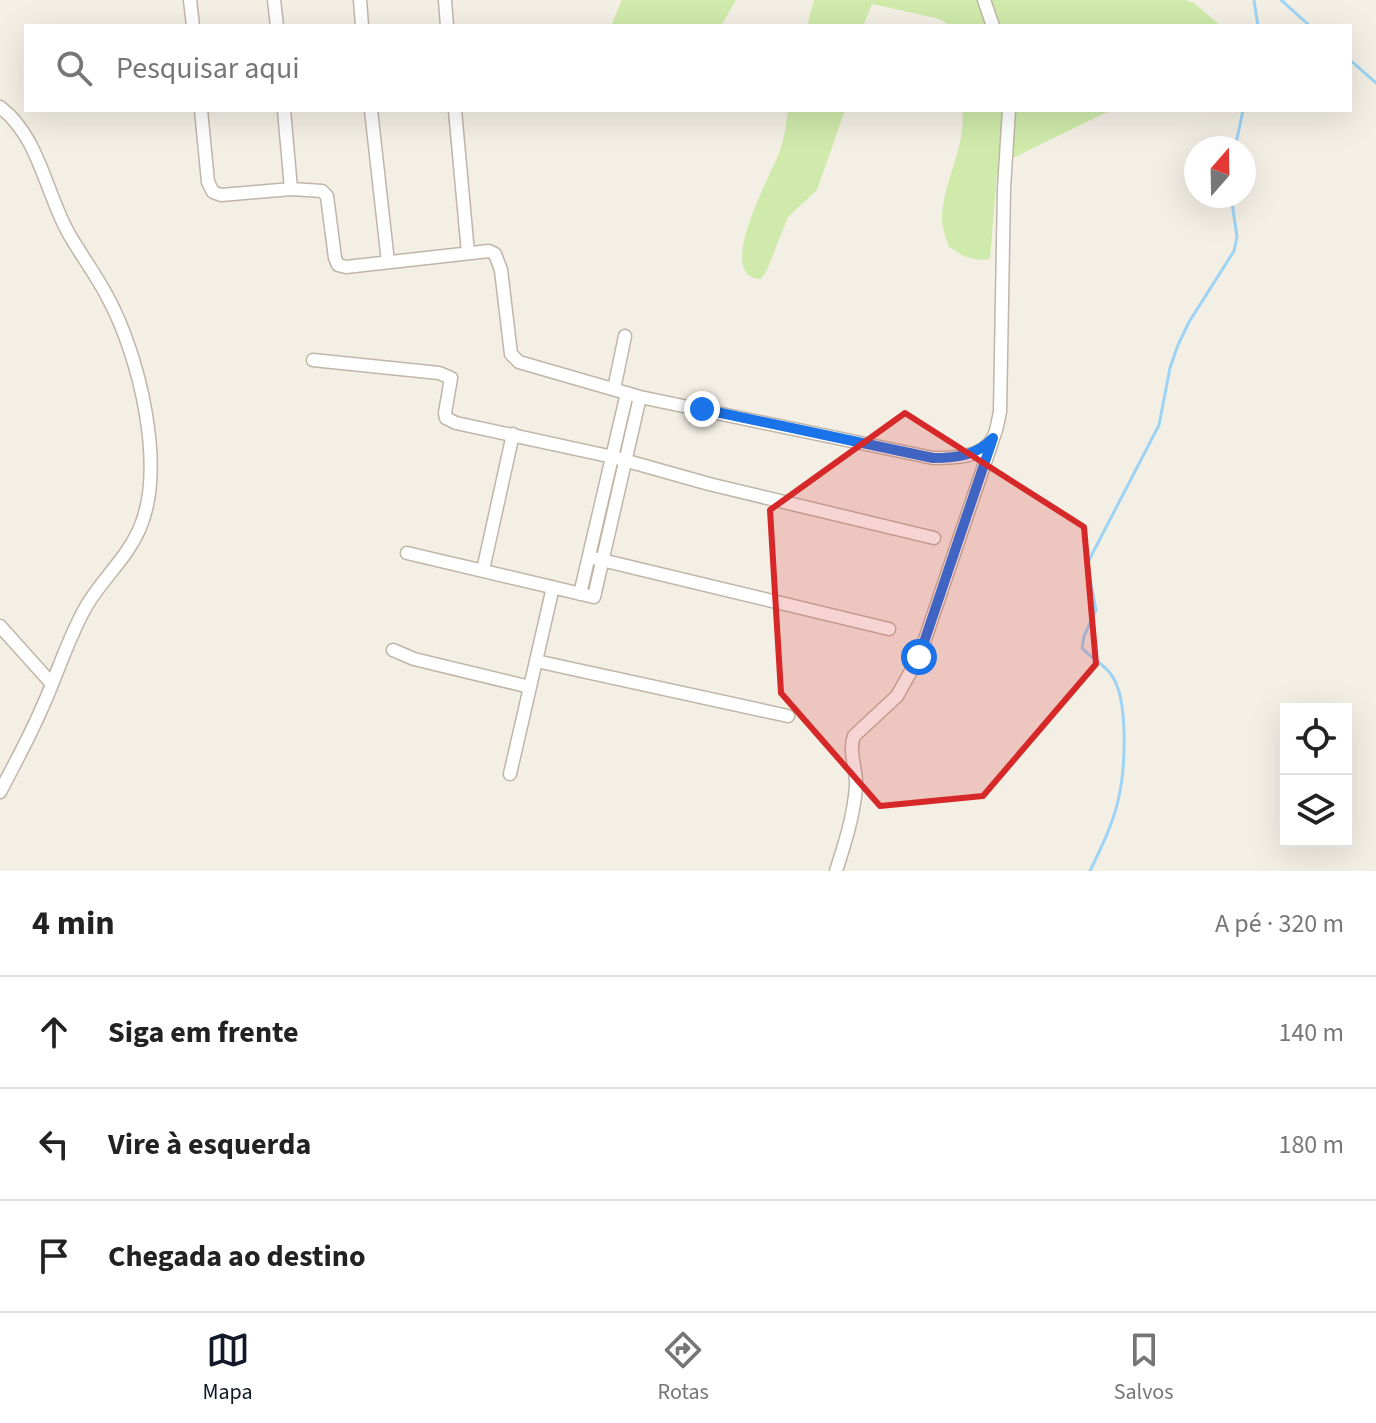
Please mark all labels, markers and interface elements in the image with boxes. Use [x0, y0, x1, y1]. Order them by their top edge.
search box [24, 24, 1352, 112]
icon: search [52, 46, 96, 90]
text: Pesquisar aqui [116, 47, 300, 90]
north arrow [1184, 136, 1256, 208]
route end [684, 391, 720, 427]
route start [901, 639, 937, 675]
map controls [1280, 703, 1352, 847]
button: locate [1280, 703, 1352, 775]
button: layers [1280, 775, 1352, 847]
text: 4 min [32, 899, 115, 948]
text: A pé · 320 m [1215, 905, 1344, 942]
icon: ahead [32, 1010, 76, 1054]
text: Siga em frente [108, 1011, 299, 1054]
text: 140 m [1278, 1014, 1344, 1051]
icon: left [32, 1122, 76, 1166]
text: Vire à esquerda [108, 1123, 311, 1166]
text: 180 m [1278, 1126, 1344, 1163]
icon: arrive [32, 1234, 76, 1278]
text: Chegada ao destino [108, 1235, 366, 1278]
tab: Mapa [203, 1328, 253, 1408]
tab: Rotas [658, 1328, 709, 1408]
tab: Salvos [1114, 1328, 1173, 1408]

